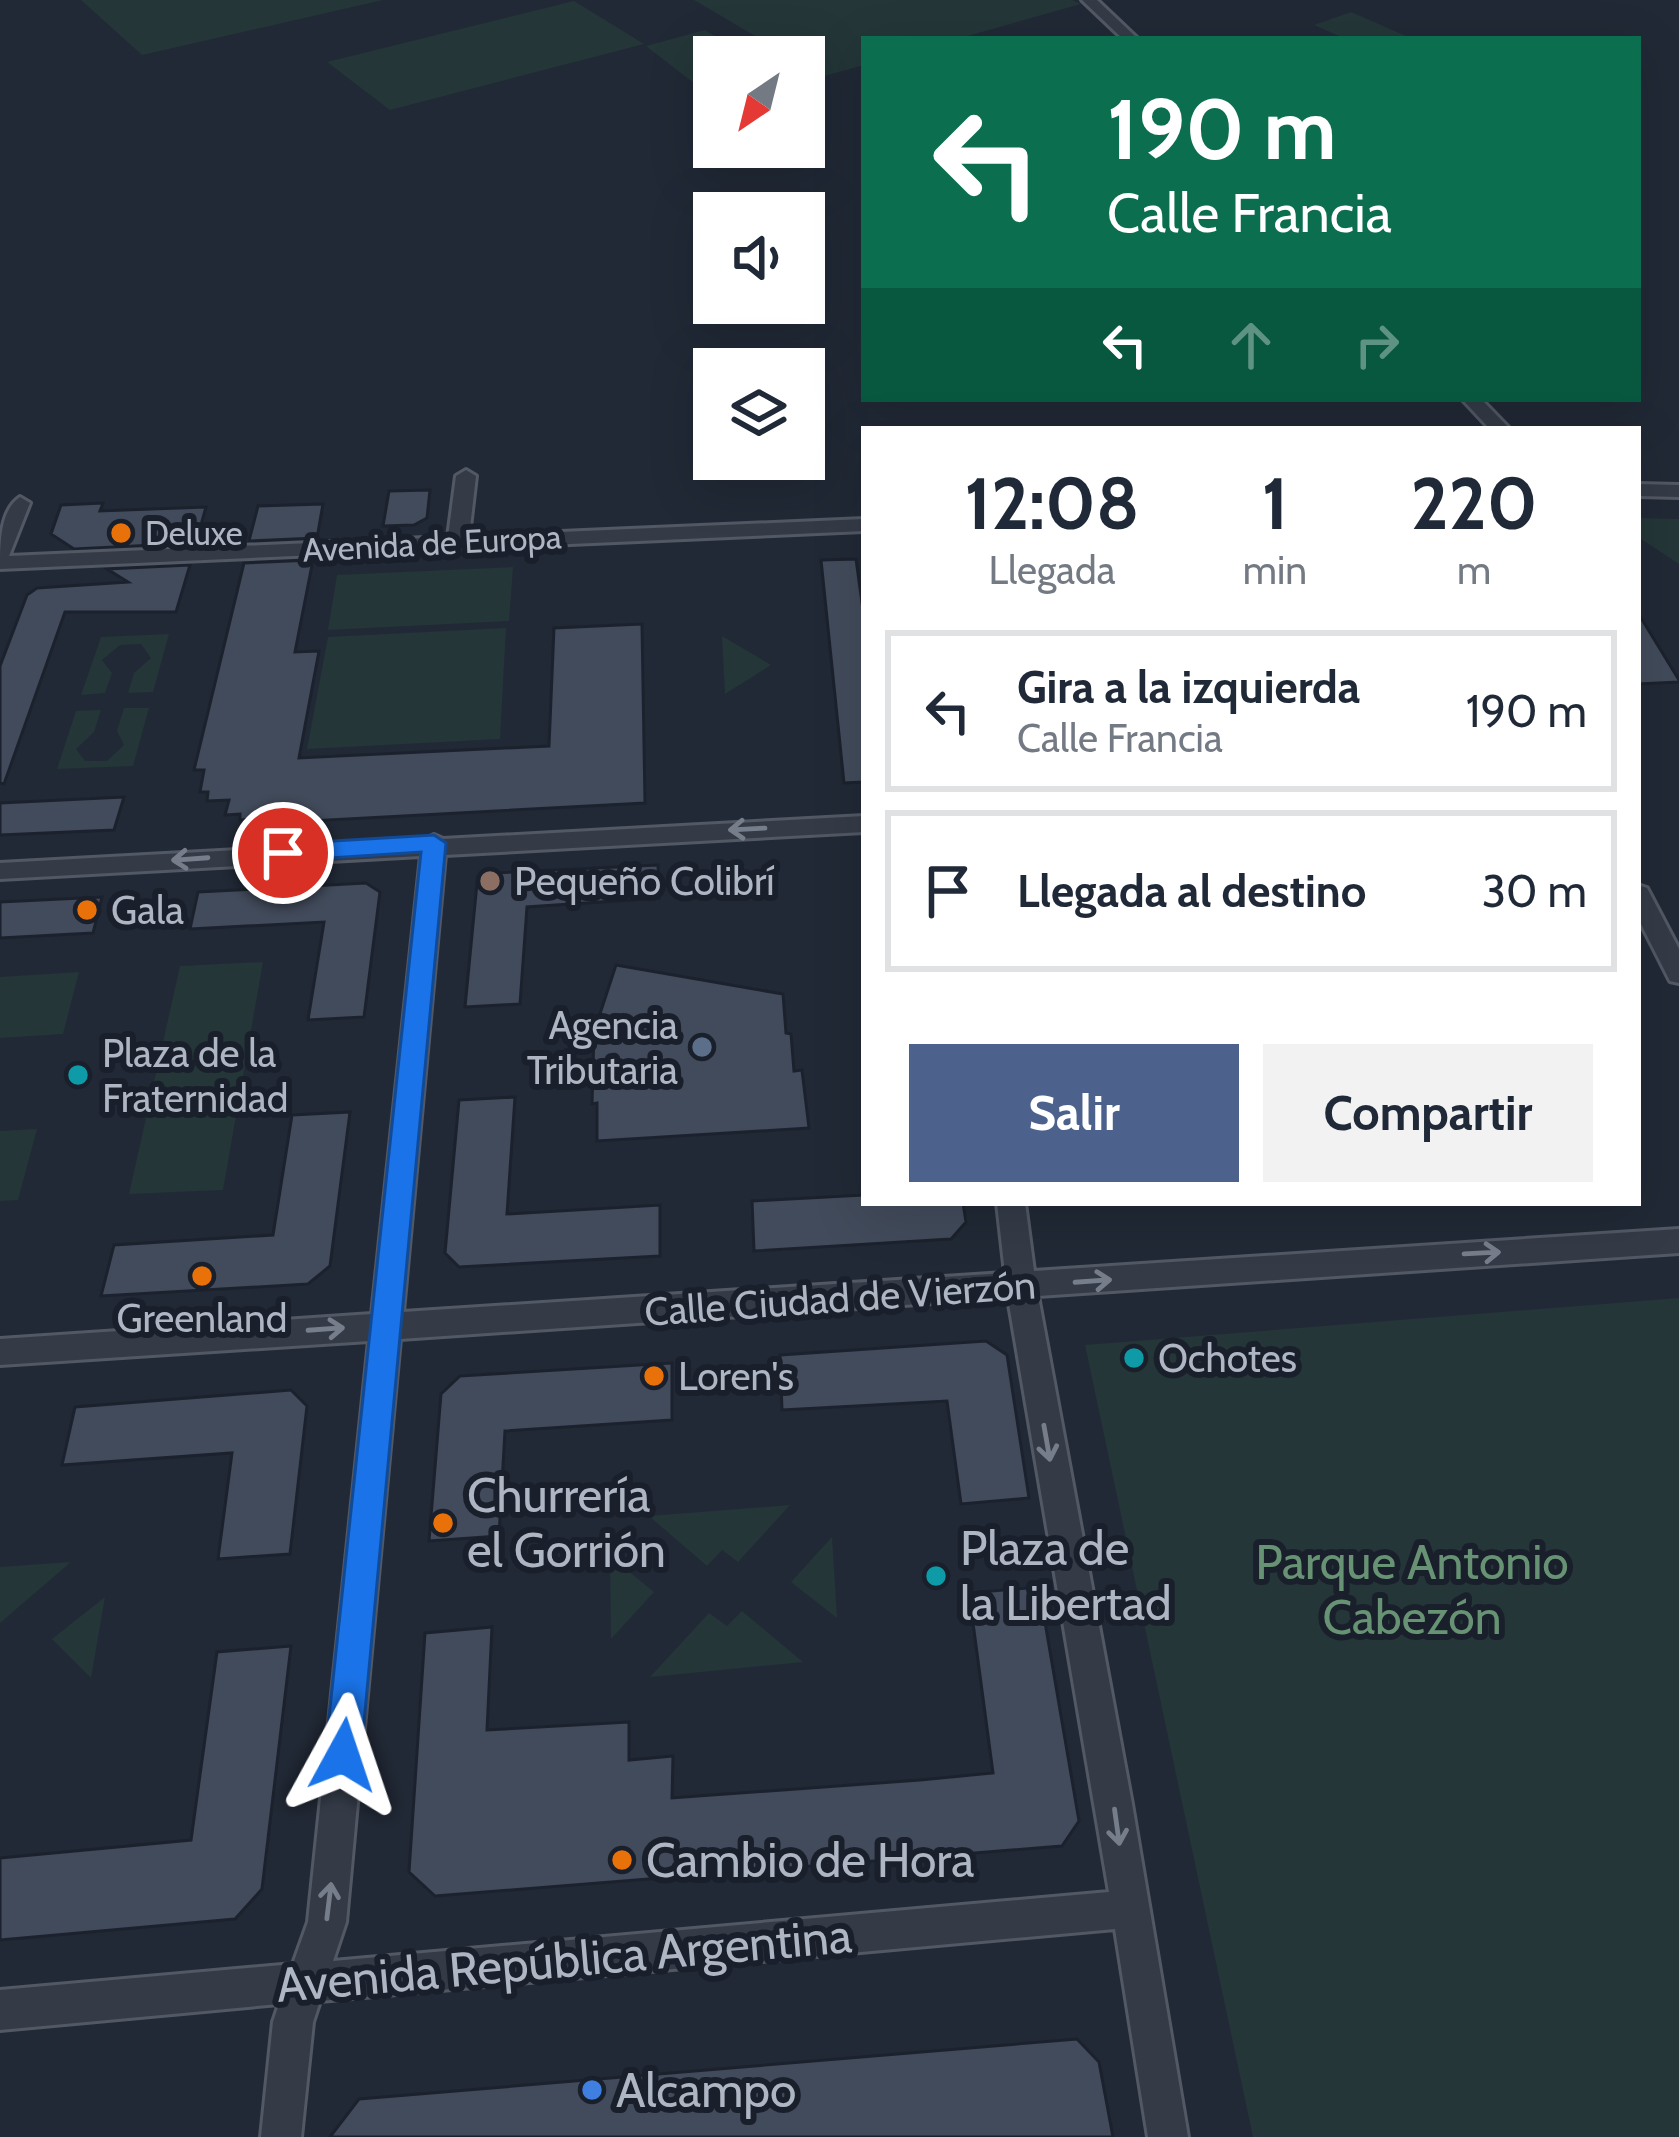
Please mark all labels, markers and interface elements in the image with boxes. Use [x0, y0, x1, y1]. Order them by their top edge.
north arrow [693, 36, 825, 168]
map controls [693, 36, 825, 480]
text: 190 m [1107, 78, 1336, 180]
icon: left [909, 84, 1065, 240]
text: Calle Francia [1107, 180, 1392, 246]
button: sound [693, 192, 825, 324]
icon: left [1092, 312, 1158, 378]
icon: ahead [1218, 312, 1284, 378]
icon: right [1344, 312, 1410, 378]
button: layers [693, 348, 825, 480]
text: 12:08 [964, 460, 1139, 547]
text: 1 [1262, 460, 1288, 547]
text: 220 [1411, 460, 1538, 547]
place label: Deluxe [145, 513, 243, 553]
street label: Avenida de Europa [302, 516, 563, 570]
marker: Deluxe [108, 520, 134, 546]
text: Llegada [988, 546, 1115, 594]
text: min [1243, 546, 1307, 594]
text: m [1457, 546, 1491, 594]
text: Gira a la izquierda [1017, 660, 1360, 714]
icon: left [915, 678, 981, 744]
text: 190 m [1466, 684, 1587, 738]
text: Calle Francia [1017, 714, 1223, 762]
pin [232, 802, 334, 904]
one-way arrow [728, 818, 767, 841]
icon: arrive [250, 820, 316, 886]
one-way arrow [171, 848, 210, 871]
place label: Pequeño Colibrí [514, 857, 775, 905]
icon: arrive [915, 858, 981, 924]
text: Llegada al destino [1017, 864, 1366, 918]
text: 30 m [1482, 864, 1587, 918]
marker: Pequeño Colibrí [477, 868, 503, 894]
place label: Gala [111, 886, 184, 934]
marker: Gala [74, 897, 100, 923]
place label: Agencia Tributaria [527, 1001, 678, 1094]
place label: Plaza de la Fraternidad [102, 1029, 288, 1122]
marker: Agencia Tributaria [689, 1034, 715, 1060]
button: Salir [909, 1044, 1239, 1182]
button: Compartir [1263, 1044, 1593, 1182]
marker: Plaza de la Fraternidad [65, 1062, 91, 1088]
one-way arrow [1462, 1241, 1501, 1264]
street label: Calle Ciudad de Vierzón [643, 1260, 1037, 1336]
marker: Greenland [189, 1263, 215, 1289]
one-way arrow [1073, 1269, 1112, 1292]
place label: Greenland [117, 1294, 287, 1342]
one-way arrow [306, 1318, 345, 1341]
place label: Ochotes [1158, 1334, 1297, 1382]
marker: Ochotes [1121, 1345, 1147, 1371]
place label: Loren's [678, 1352, 794, 1400]
marker: Loren's [641, 1363, 667, 1389]
one-way arrow [1037, 1423, 1059, 1462]
place label: Churrería el Gorrión [467, 1466, 666, 1579]
marker: Churrería el Gorrión [430, 1510, 456, 1536]
place label: Plaza de la Libertad [960, 1519, 1172, 1632]
park label: Parque Antonio Cabezón [1255, 1533, 1569, 1646]
marker: Plaza de la Libertad [923, 1563, 949, 1589]
position arrow [280, 1692, 406, 1818]
one-way arrow [1106, 1807, 1129, 1846]
place label: Cambio de Hora [646, 1831, 974, 1889]
marker: Cambio de Hora [609, 1847, 635, 1873]
one-way arrow [319, 1882, 341, 1921]
street label: Avenida República Argentina [274, 1906, 854, 2014]
place label: Alcampo [616, 2061, 796, 2119]
marker: Alcampo [579, 2077, 605, 2103]

